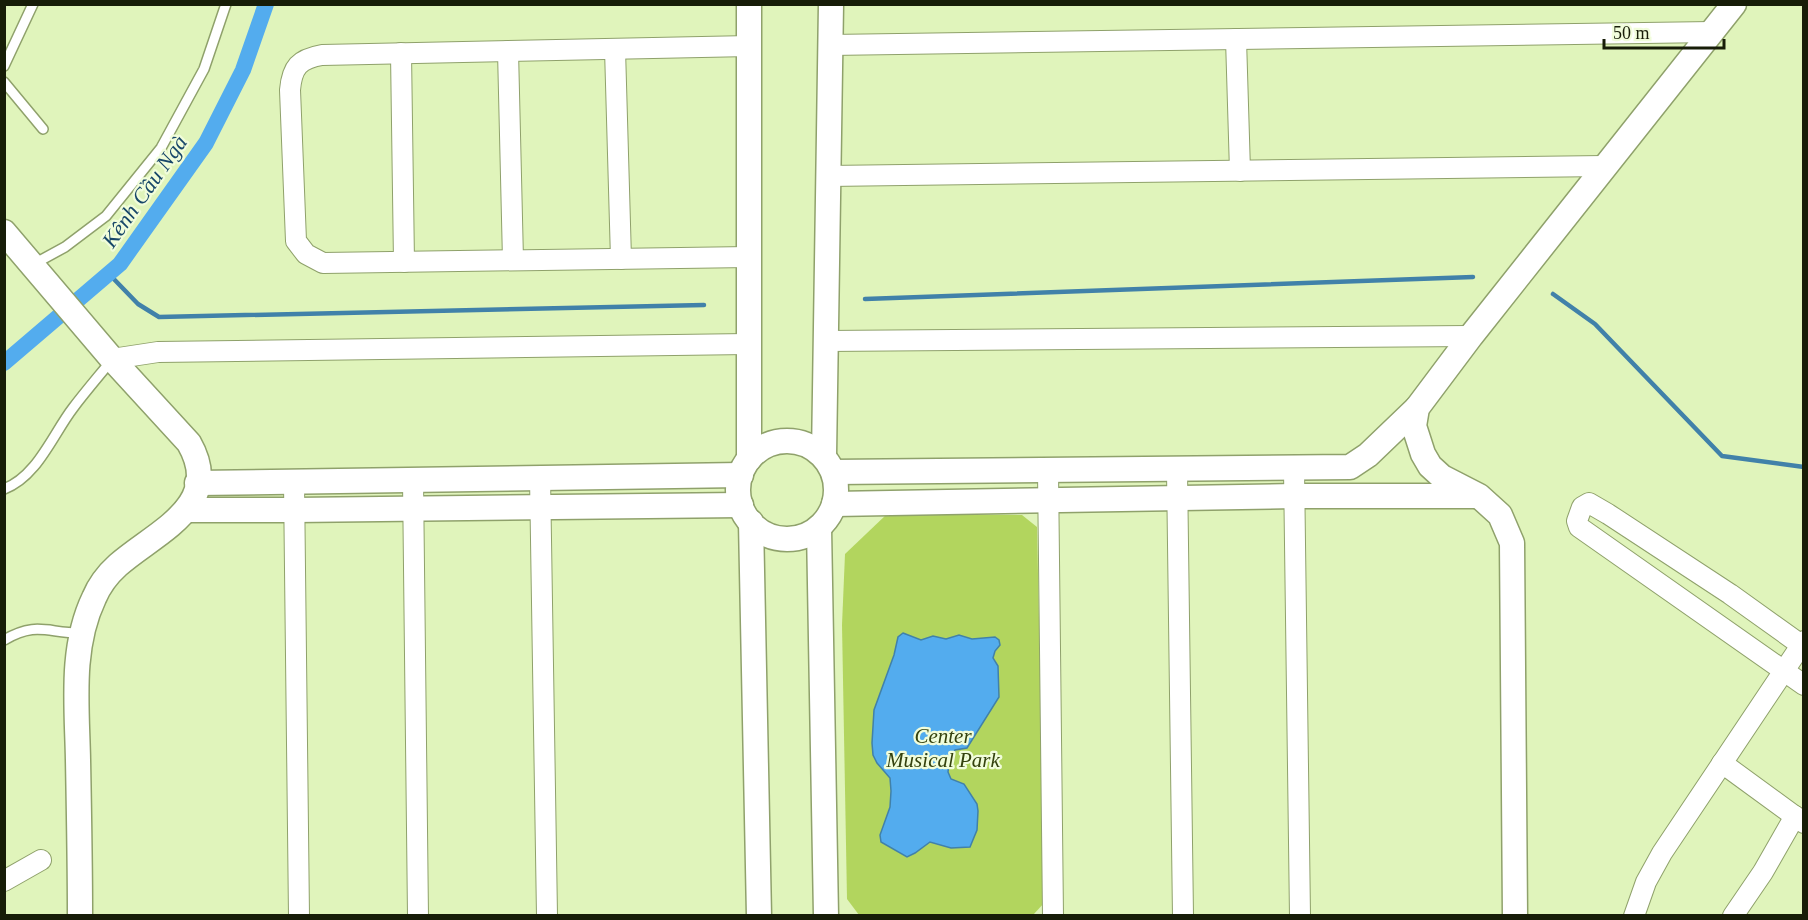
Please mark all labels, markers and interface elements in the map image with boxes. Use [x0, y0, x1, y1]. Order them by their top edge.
scale bar [1604, 12, 1724, 50]
text: 50 m [1613, 23, 1650, 43]
water label: Kênh Cầu Ngà [96, 131, 192, 253]
park label: Center Musical Park [885, 724, 1001, 772]

